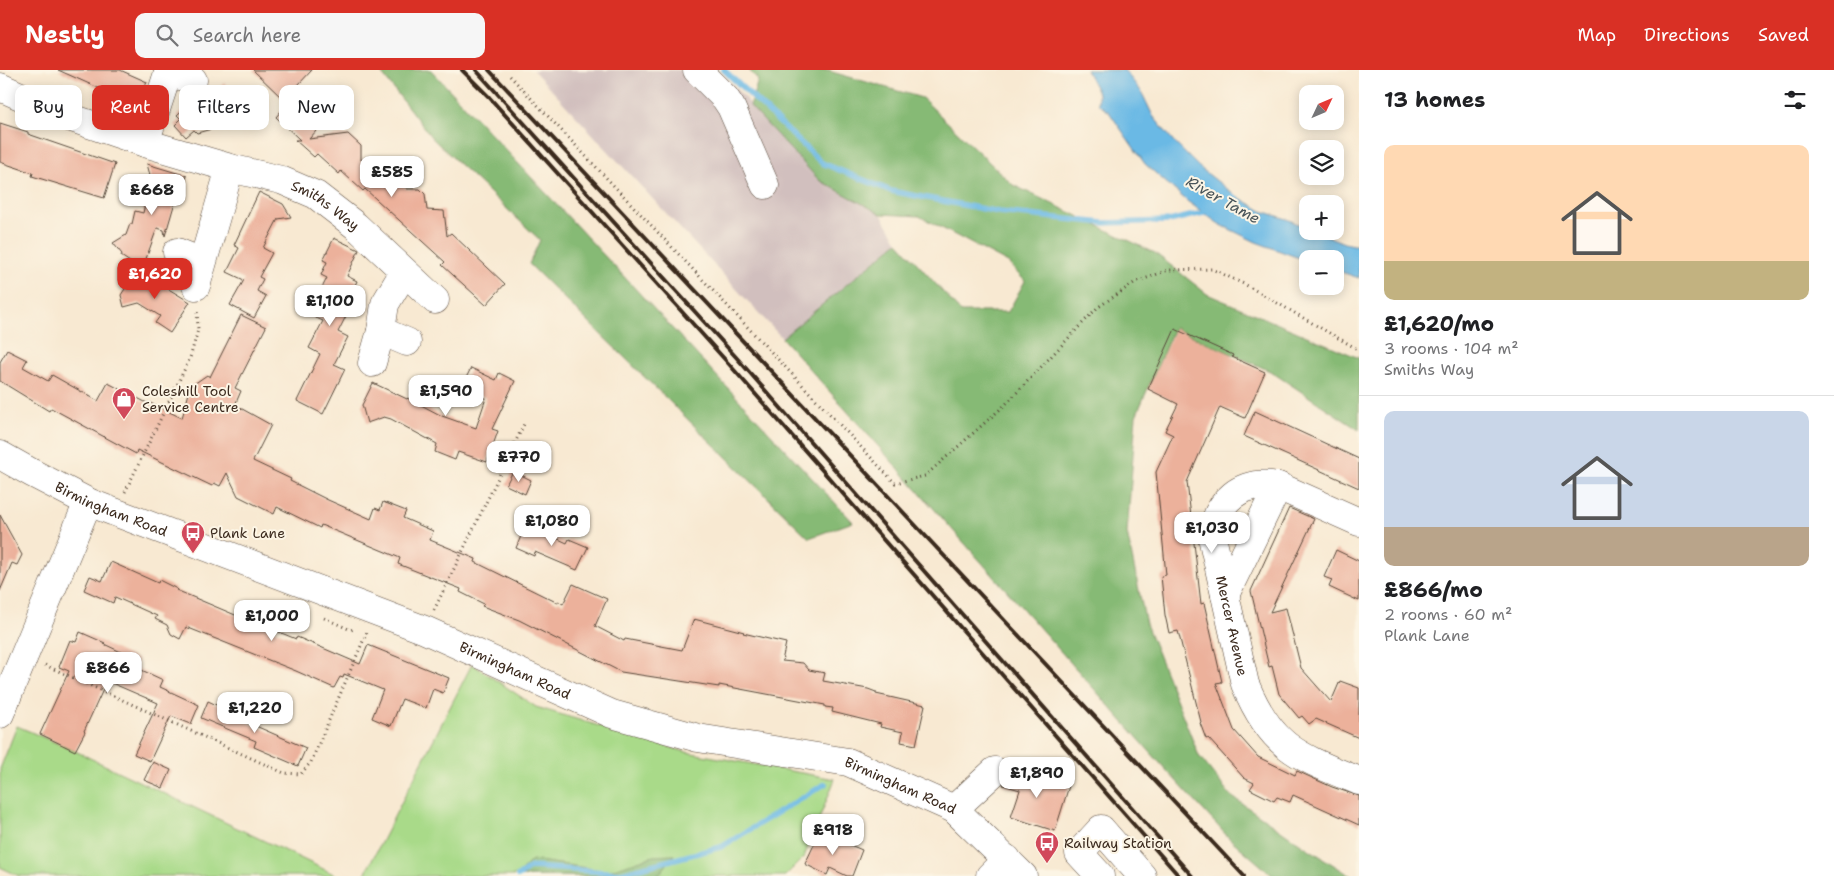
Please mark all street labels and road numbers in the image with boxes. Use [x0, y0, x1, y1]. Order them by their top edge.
street label: Smiths Way [288, 176, 363, 234]
street label: Birmingham Road [52, 477, 170, 540]
street label: Mercer Avenue [1212, 574, 1252, 678]
street label: Birmingham Road [456, 638, 574, 703]
street label: Birmingham Road [842, 753, 959, 818]

